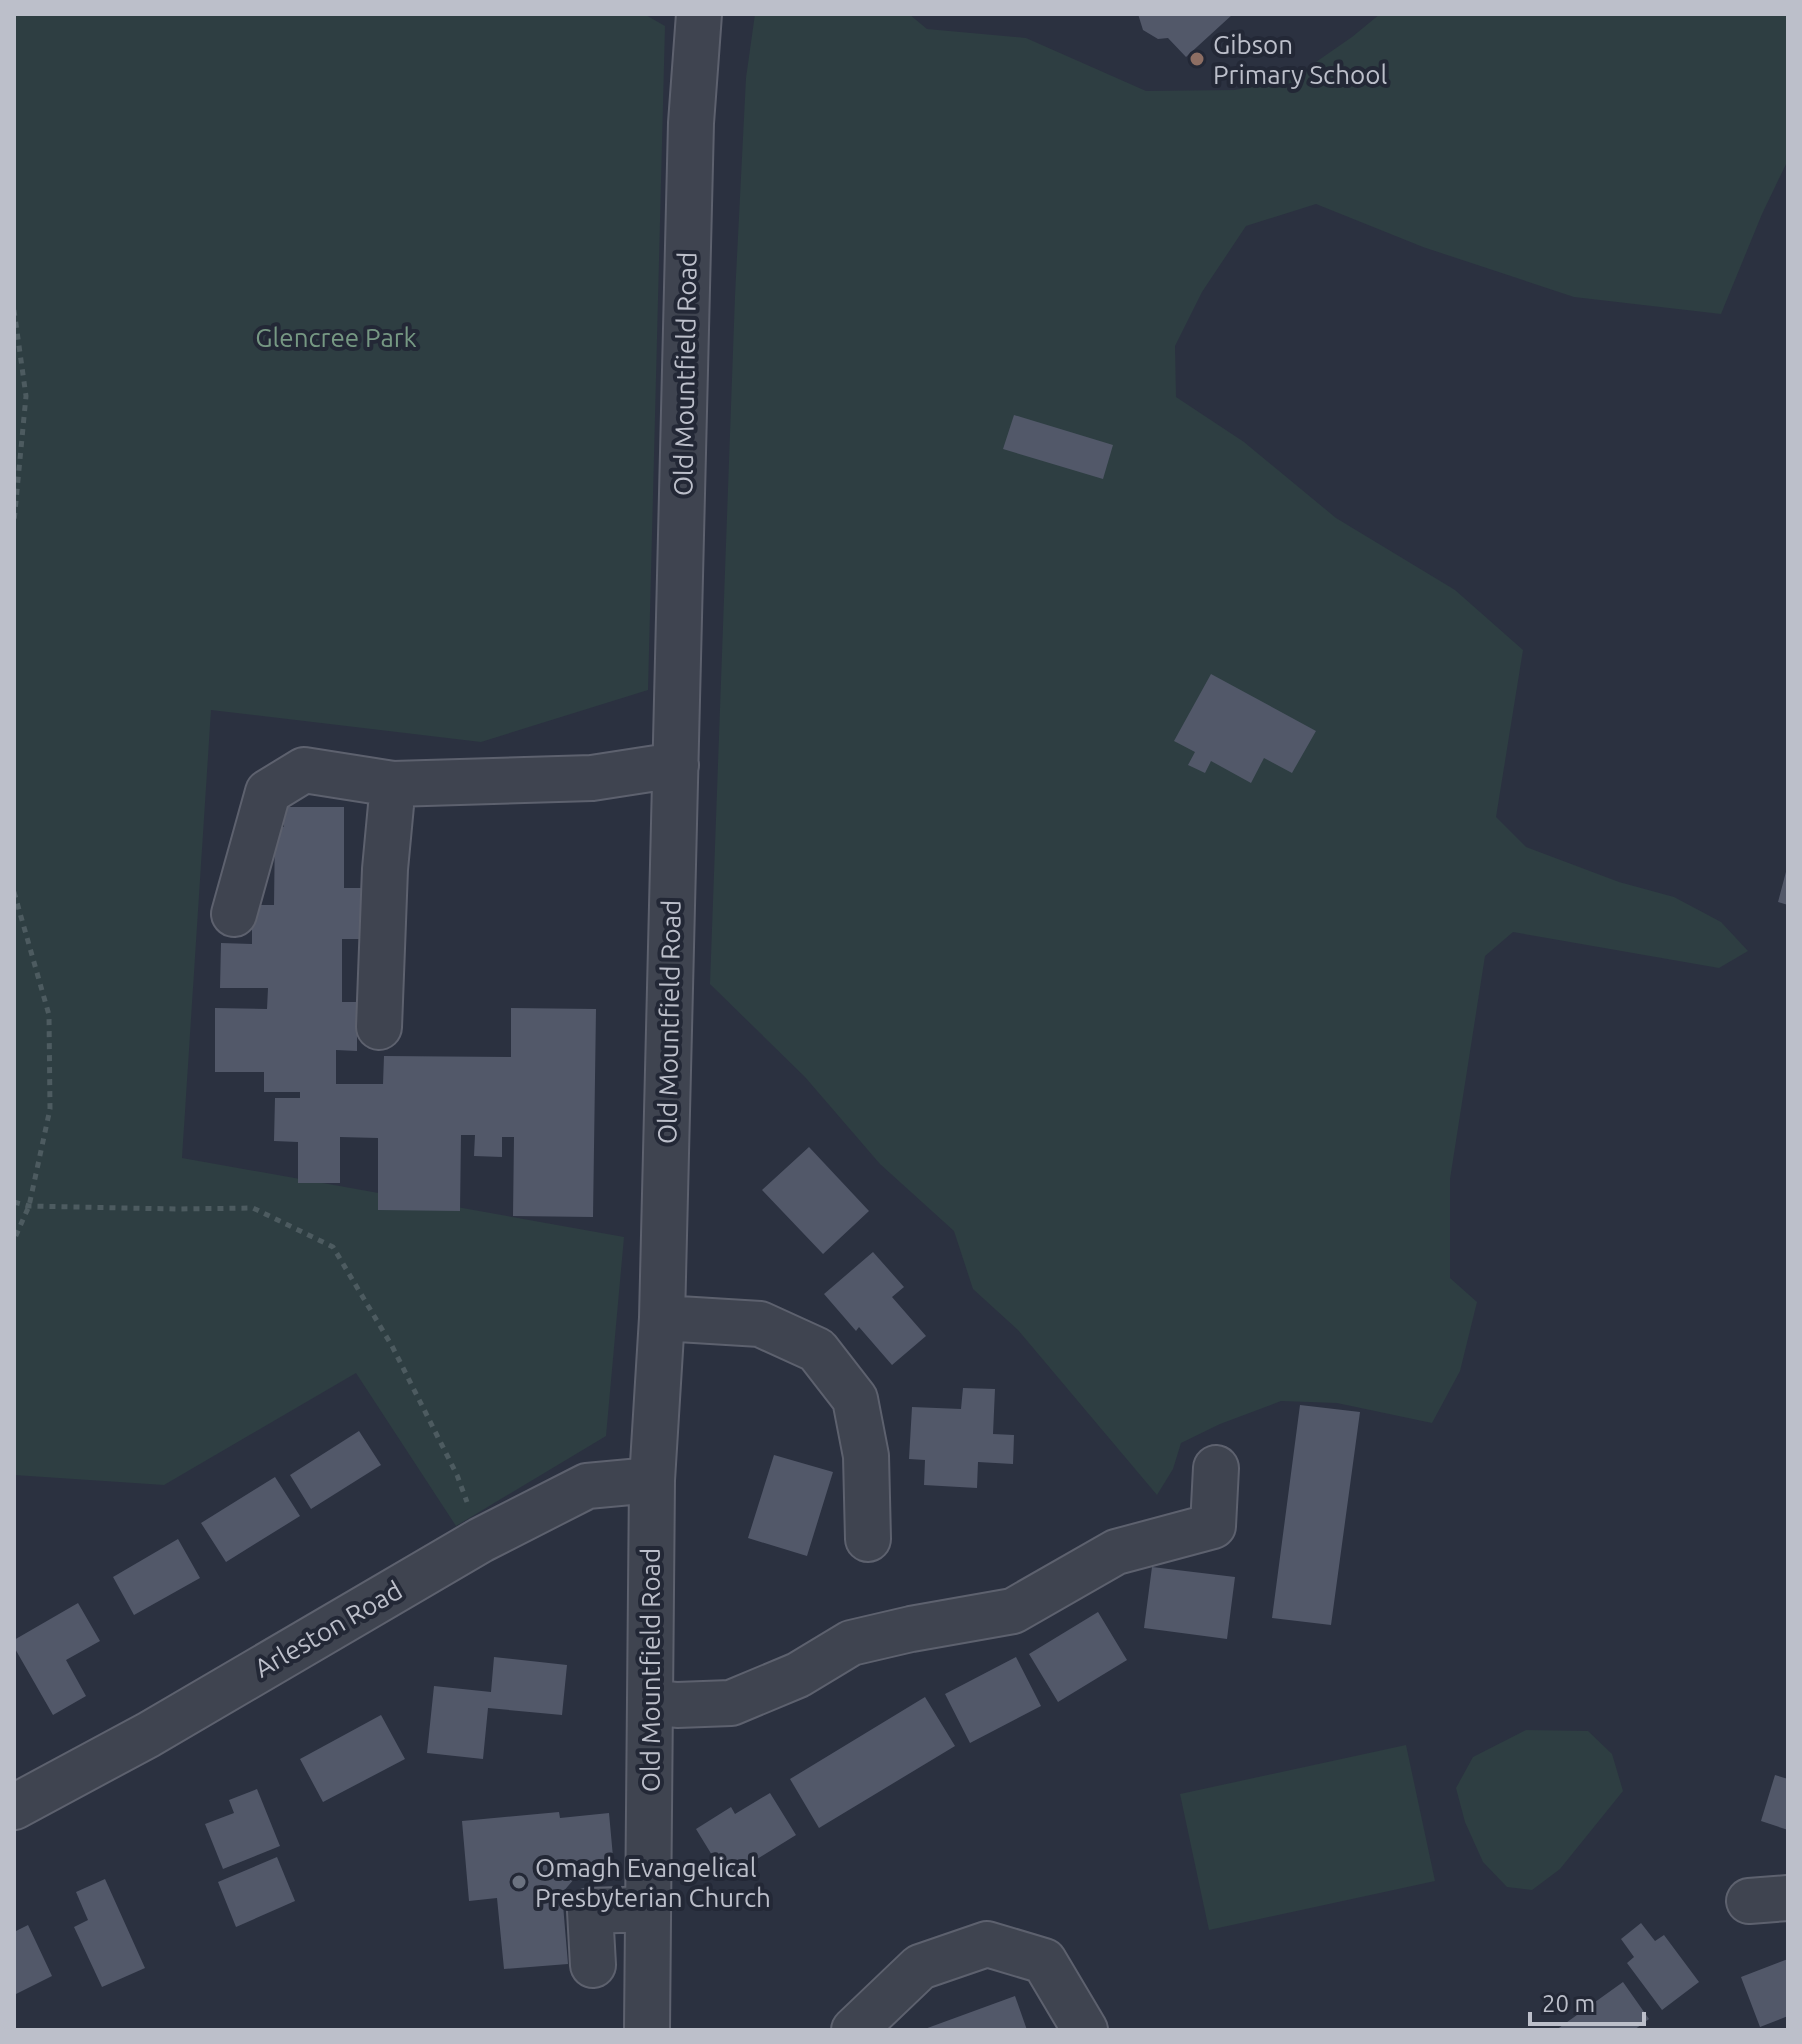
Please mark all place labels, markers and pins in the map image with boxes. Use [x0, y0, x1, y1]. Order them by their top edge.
place label: Gibson Primary School [1213, 30, 1387, 89]
marker: Gibson Primary School [1188, 50, 1206, 68]
place label: Omagh Evangelical Presbyterian Church [535, 1853, 771, 1912]
marker: Omagh Evangelical Presbyterian Church [510, 1873, 528, 1891]

